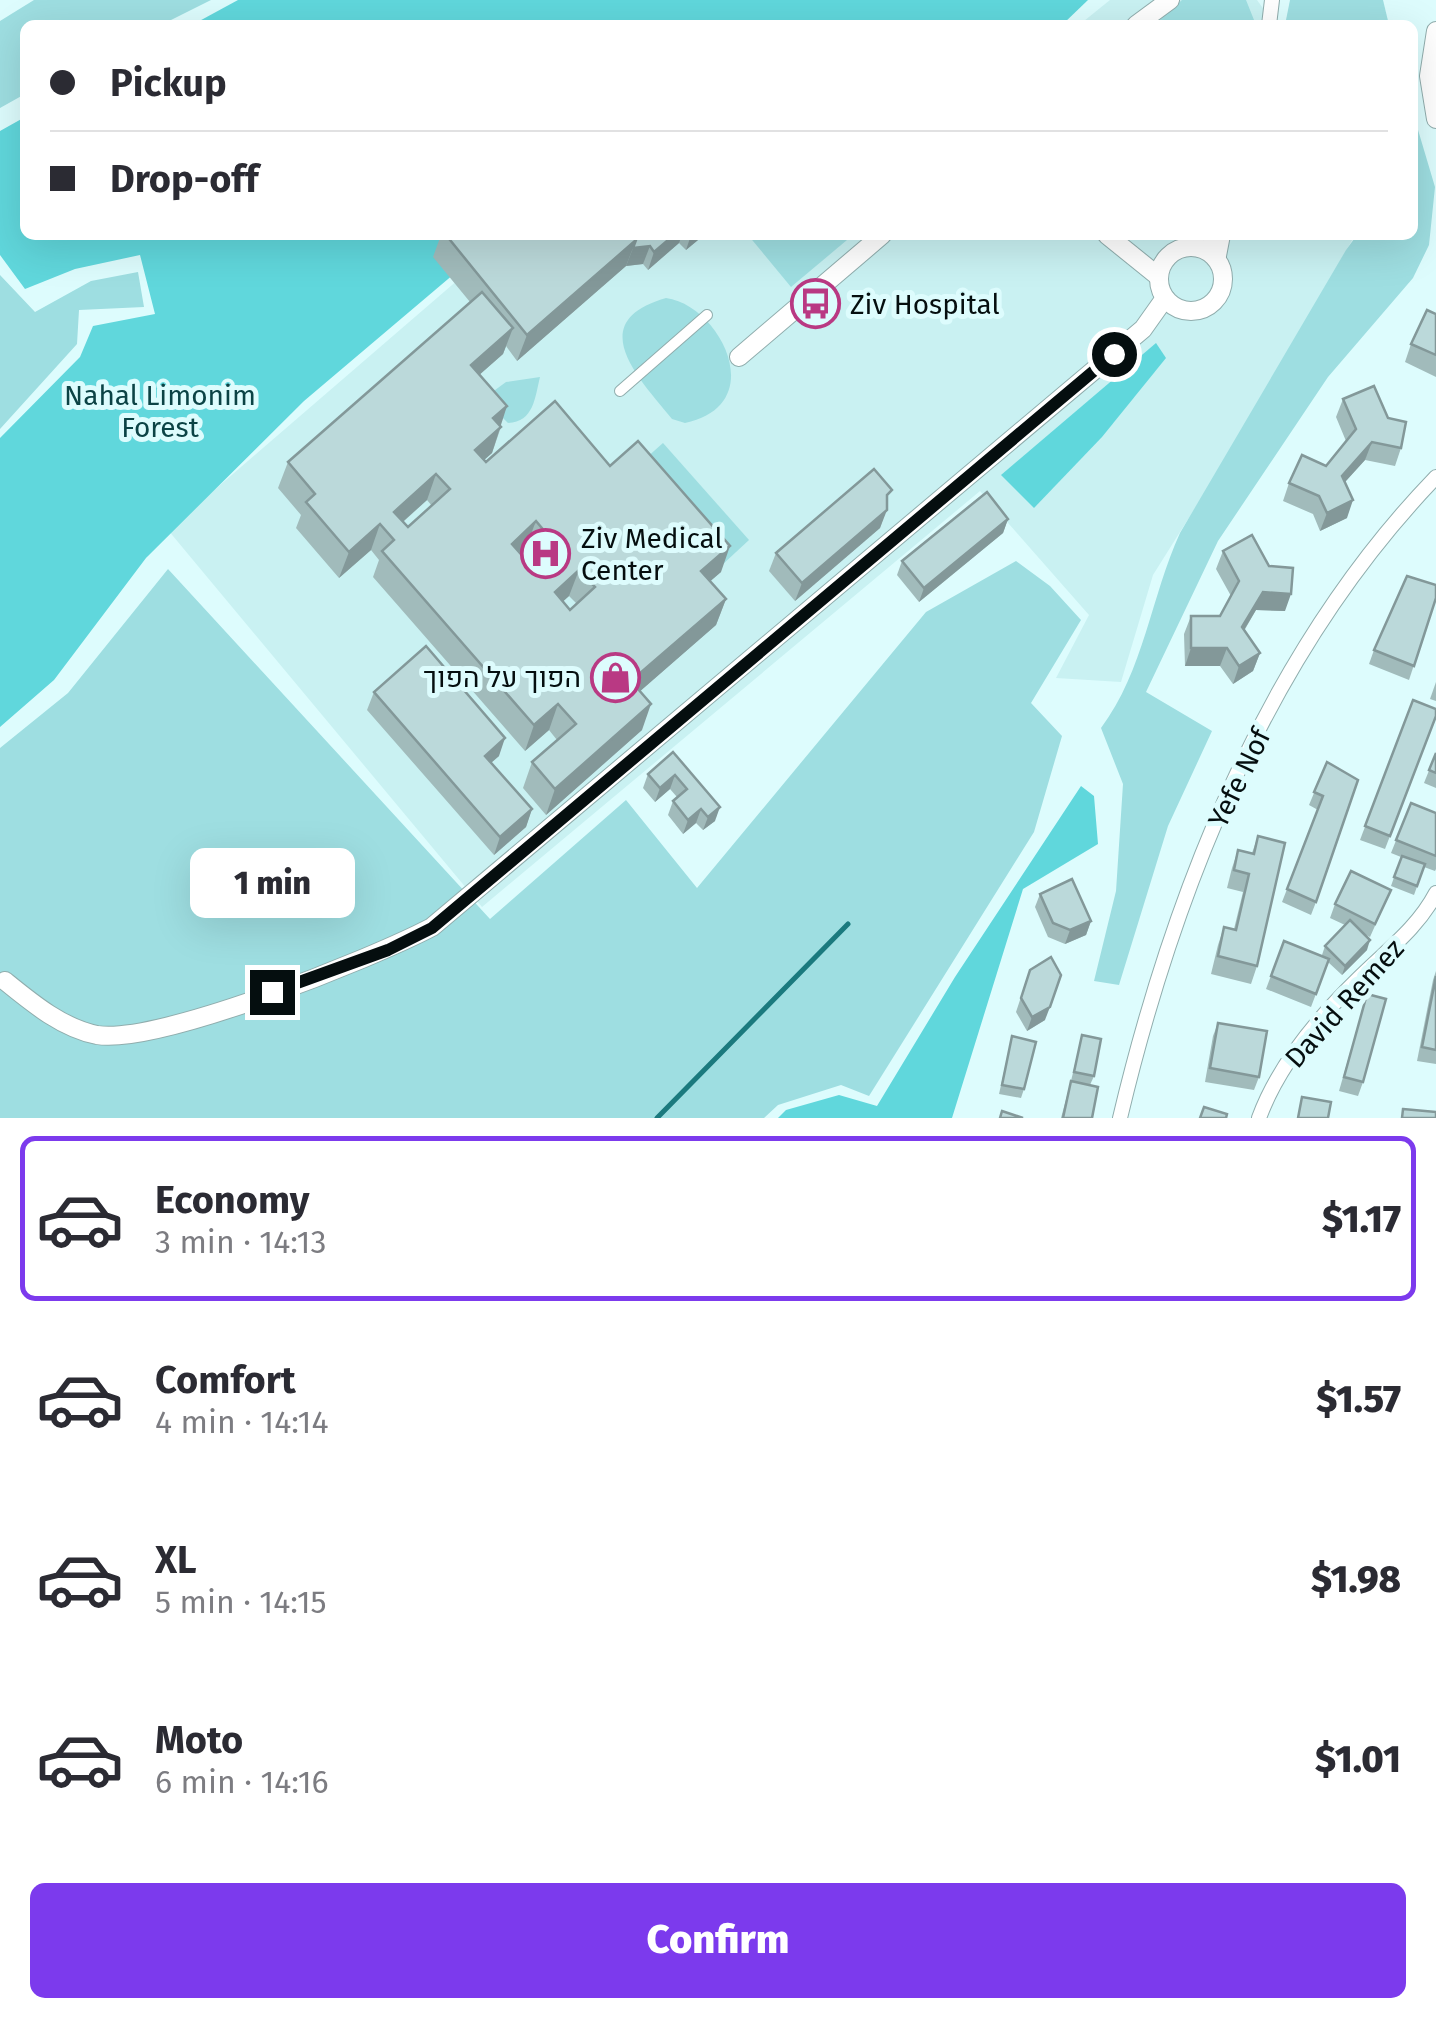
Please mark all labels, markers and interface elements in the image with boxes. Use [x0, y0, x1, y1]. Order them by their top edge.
text: Pickup [110, 60, 227, 106]
text: Drop-off [110, 156, 258, 202]
bus stop icon: Ziv Hospital [789, 278, 841, 330]
place label: Ziv Hospital [850, 288, 1000, 321]
route start [1092, 332, 1137, 377]
park label: Nahal Limonim Forest [64, 379, 256, 444]
place label: Ziv Medical Center [581, 522, 723, 587]
hospital icon: Ziv Medical Center [520, 528, 572, 580]
shop icon: הפוך על הפוך [590, 651, 642, 703]
place label: הפוך על הפוך [423, 661, 581, 694]
street label: Yefe Nof [1201, 721, 1279, 833]
callout: 1 min [190, 847, 354, 917]
text: 1 min [234, 864, 311, 902]
street label: David Remez [1278, 932, 1411, 1074]
route end [250, 970, 295, 1015]
icon: car [35, 1174, 125, 1264]
text: Economy [155, 1177, 310, 1223]
text: $1.17 [1322, 1196, 1401, 1242]
text: 3 min · 14:13 [155, 1223, 326, 1261]
icon: car [35, 1354, 125, 1444]
text: Comfort [155, 1357, 296, 1403]
text: $1.57 [1316, 1376, 1401, 1422]
text: 4 min · 14:14 [155, 1403, 329, 1441]
icon: car [35, 1534, 125, 1624]
text: XL [155, 1537, 197, 1583]
text: $1.98 [1311, 1556, 1401, 1602]
text: 5 min · 14:15 [155, 1583, 327, 1621]
icon: car [35, 1714, 125, 1804]
text: Moto [155, 1717, 243, 1763]
text: $1.01 [1315, 1736, 1401, 1782]
text: 6 min · 14:16 [155, 1763, 329, 1801]
button: Confirm [30, 1883, 1406, 1998]

